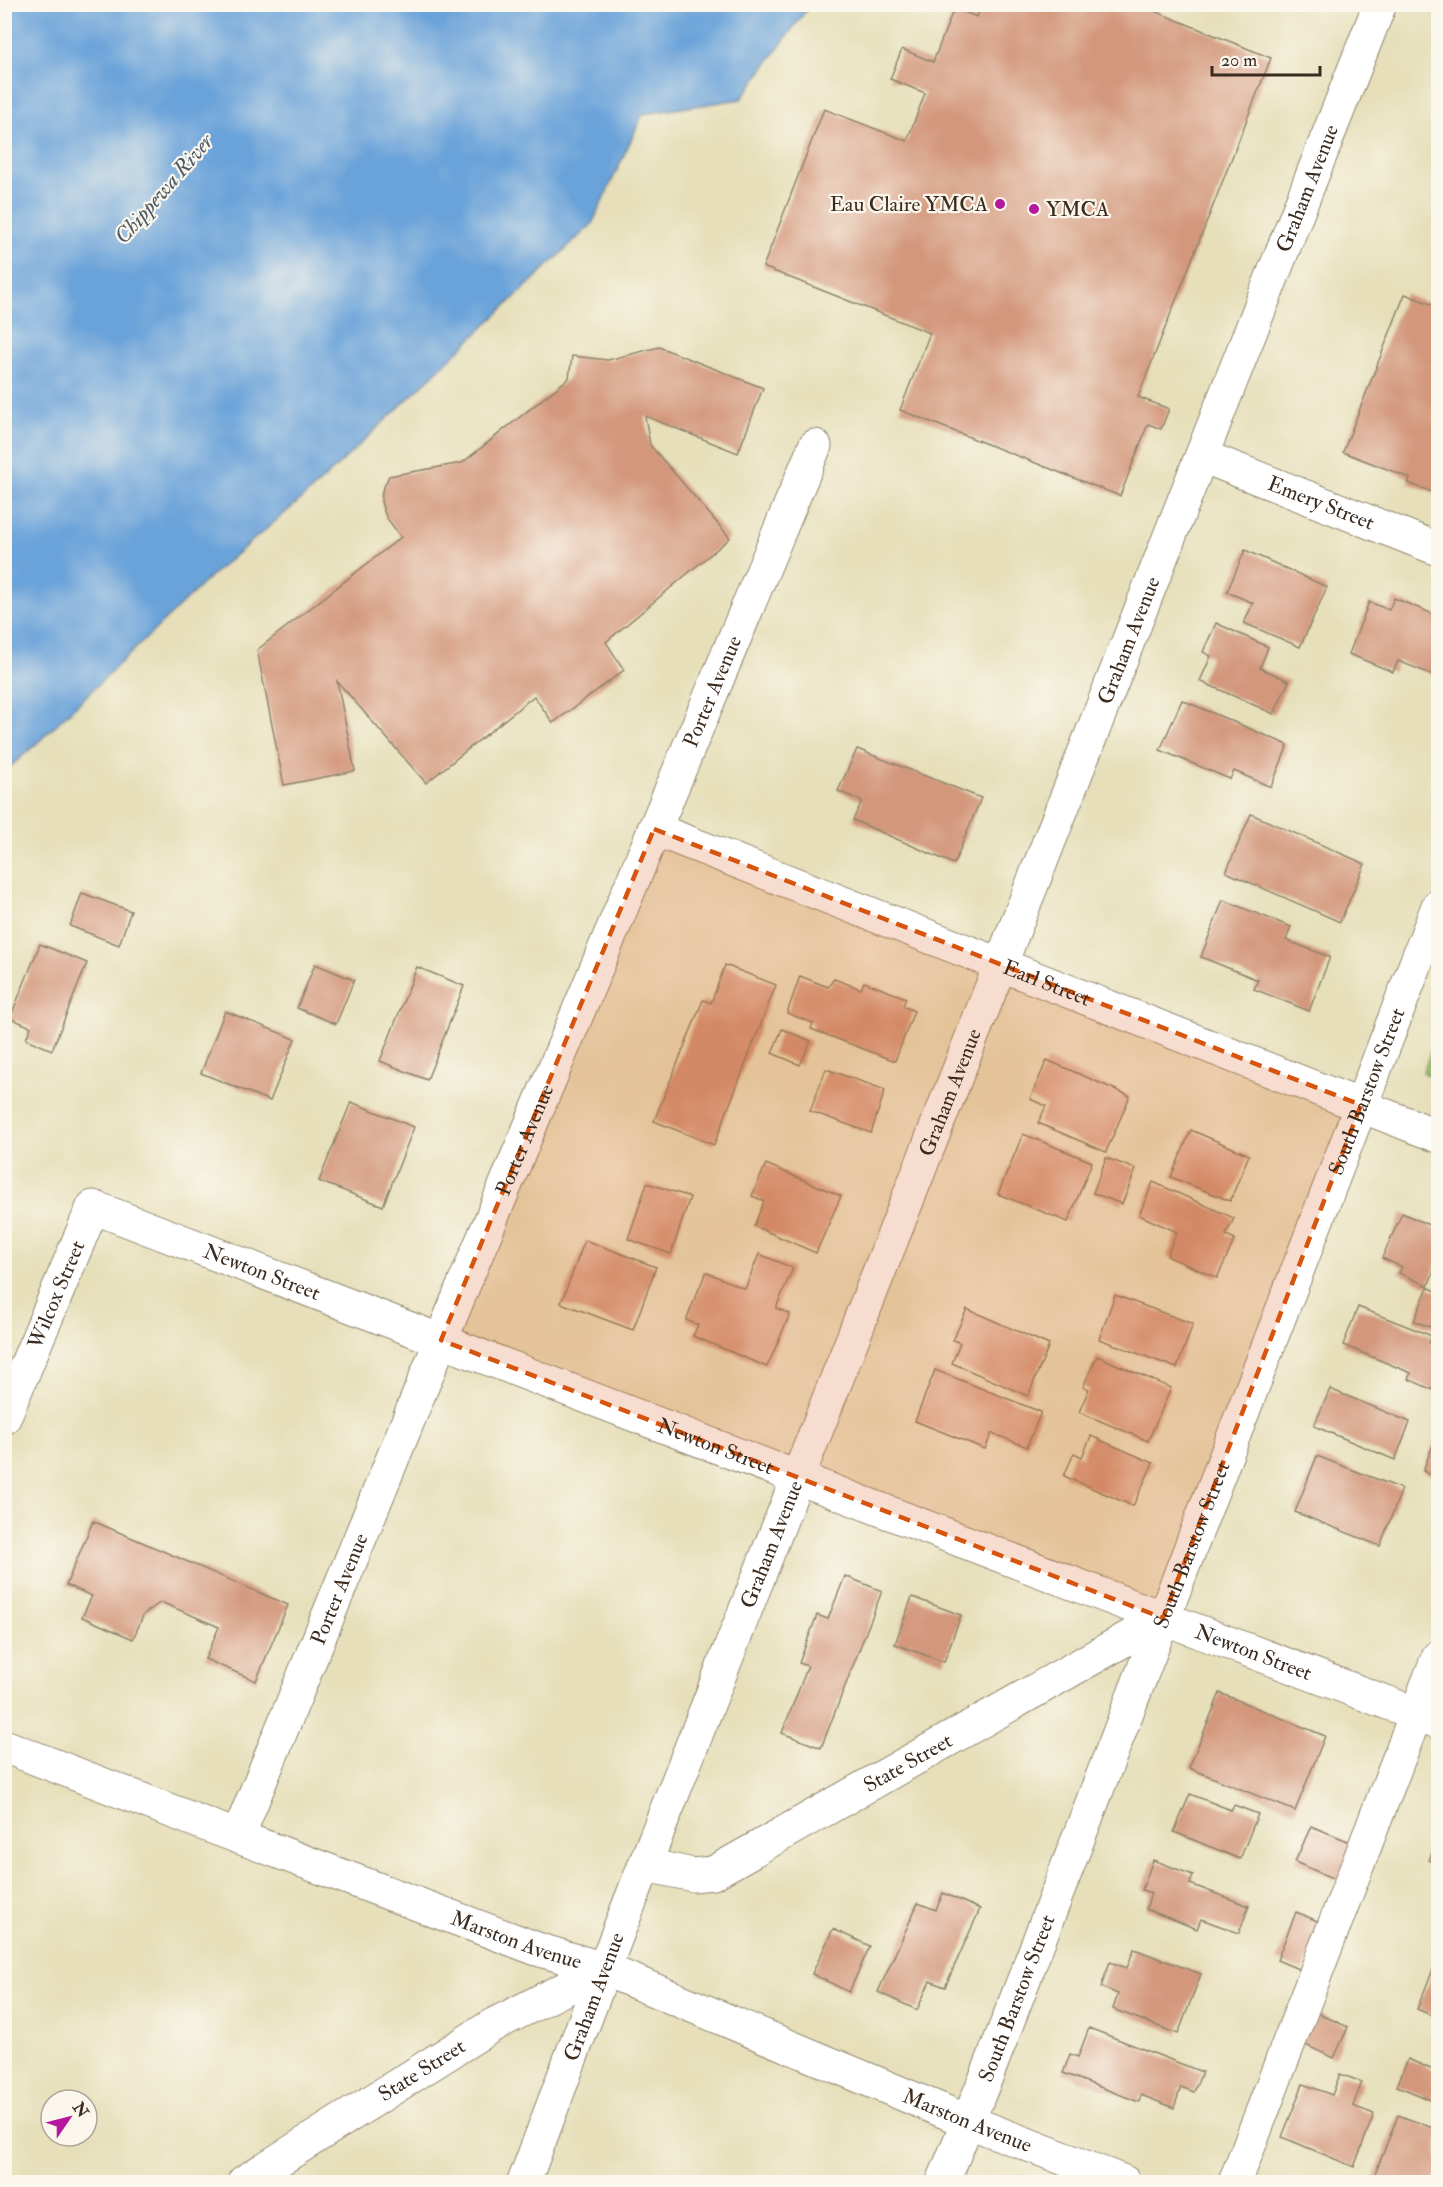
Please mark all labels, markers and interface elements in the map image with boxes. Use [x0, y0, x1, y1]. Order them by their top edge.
scale bar [1212, 39, 1320, 77]
text: 20 m [1221, 49, 1257, 72]
street label: Graham Avenue [1270, 120, 1345, 256]
water label: Chippewa River [108, 127, 221, 250]
place label: Eau Claire YMCA [830, 191, 988, 218]
place label: YMCA [1046, 196, 1109, 223]
marker: Eau Claire YMCA [993, 197, 1007, 211]
marker: YMCA [1027, 202, 1041, 216]
street label: Emery Street [1264, 470, 1378, 536]
street label: Graham Avenue [1091, 572, 1166, 708]
street label: Porter Avenue [677, 631, 748, 751]
street label: Earl Street [999, 954, 1095, 1012]
street label: South Barstow Street [1322, 1004, 1411, 1179]
street label: Graham Avenue [913, 1024, 987, 1160]
street label: Porter Avenue [489, 1080, 560, 1199]
street label: Wilcox Street [21, 1236, 91, 1354]
street label: Newton Street [200, 1237, 324, 1307]
street label: Newton Street [653, 1412, 778, 1481]
street label: South Barstow Street [1147, 1457, 1236, 1632]
street label: Graham Avenue [734, 1476, 809, 1612]
street label: Porter Avenue [304, 1529, 374, 1649]
street label: Newton Street [1191, 1618, 1316, 1687]
street label: State Street [859, 1727, 957, 1798]
street label: Marston Avenue [447, 1904, 585, 1975]
street label: South Barstow Street [972, 1911, 1061, 2086]
street label: Graham Avenue [557, 1928, 630, 2065]
street label: State Street [373, 2032, 470, 2107]
street label: Marston Avenue [899, 2082, 1036, 2159]
north arrow [39, 2088, 99, 2148]
text: N [68, 2098, 93, 2122]

